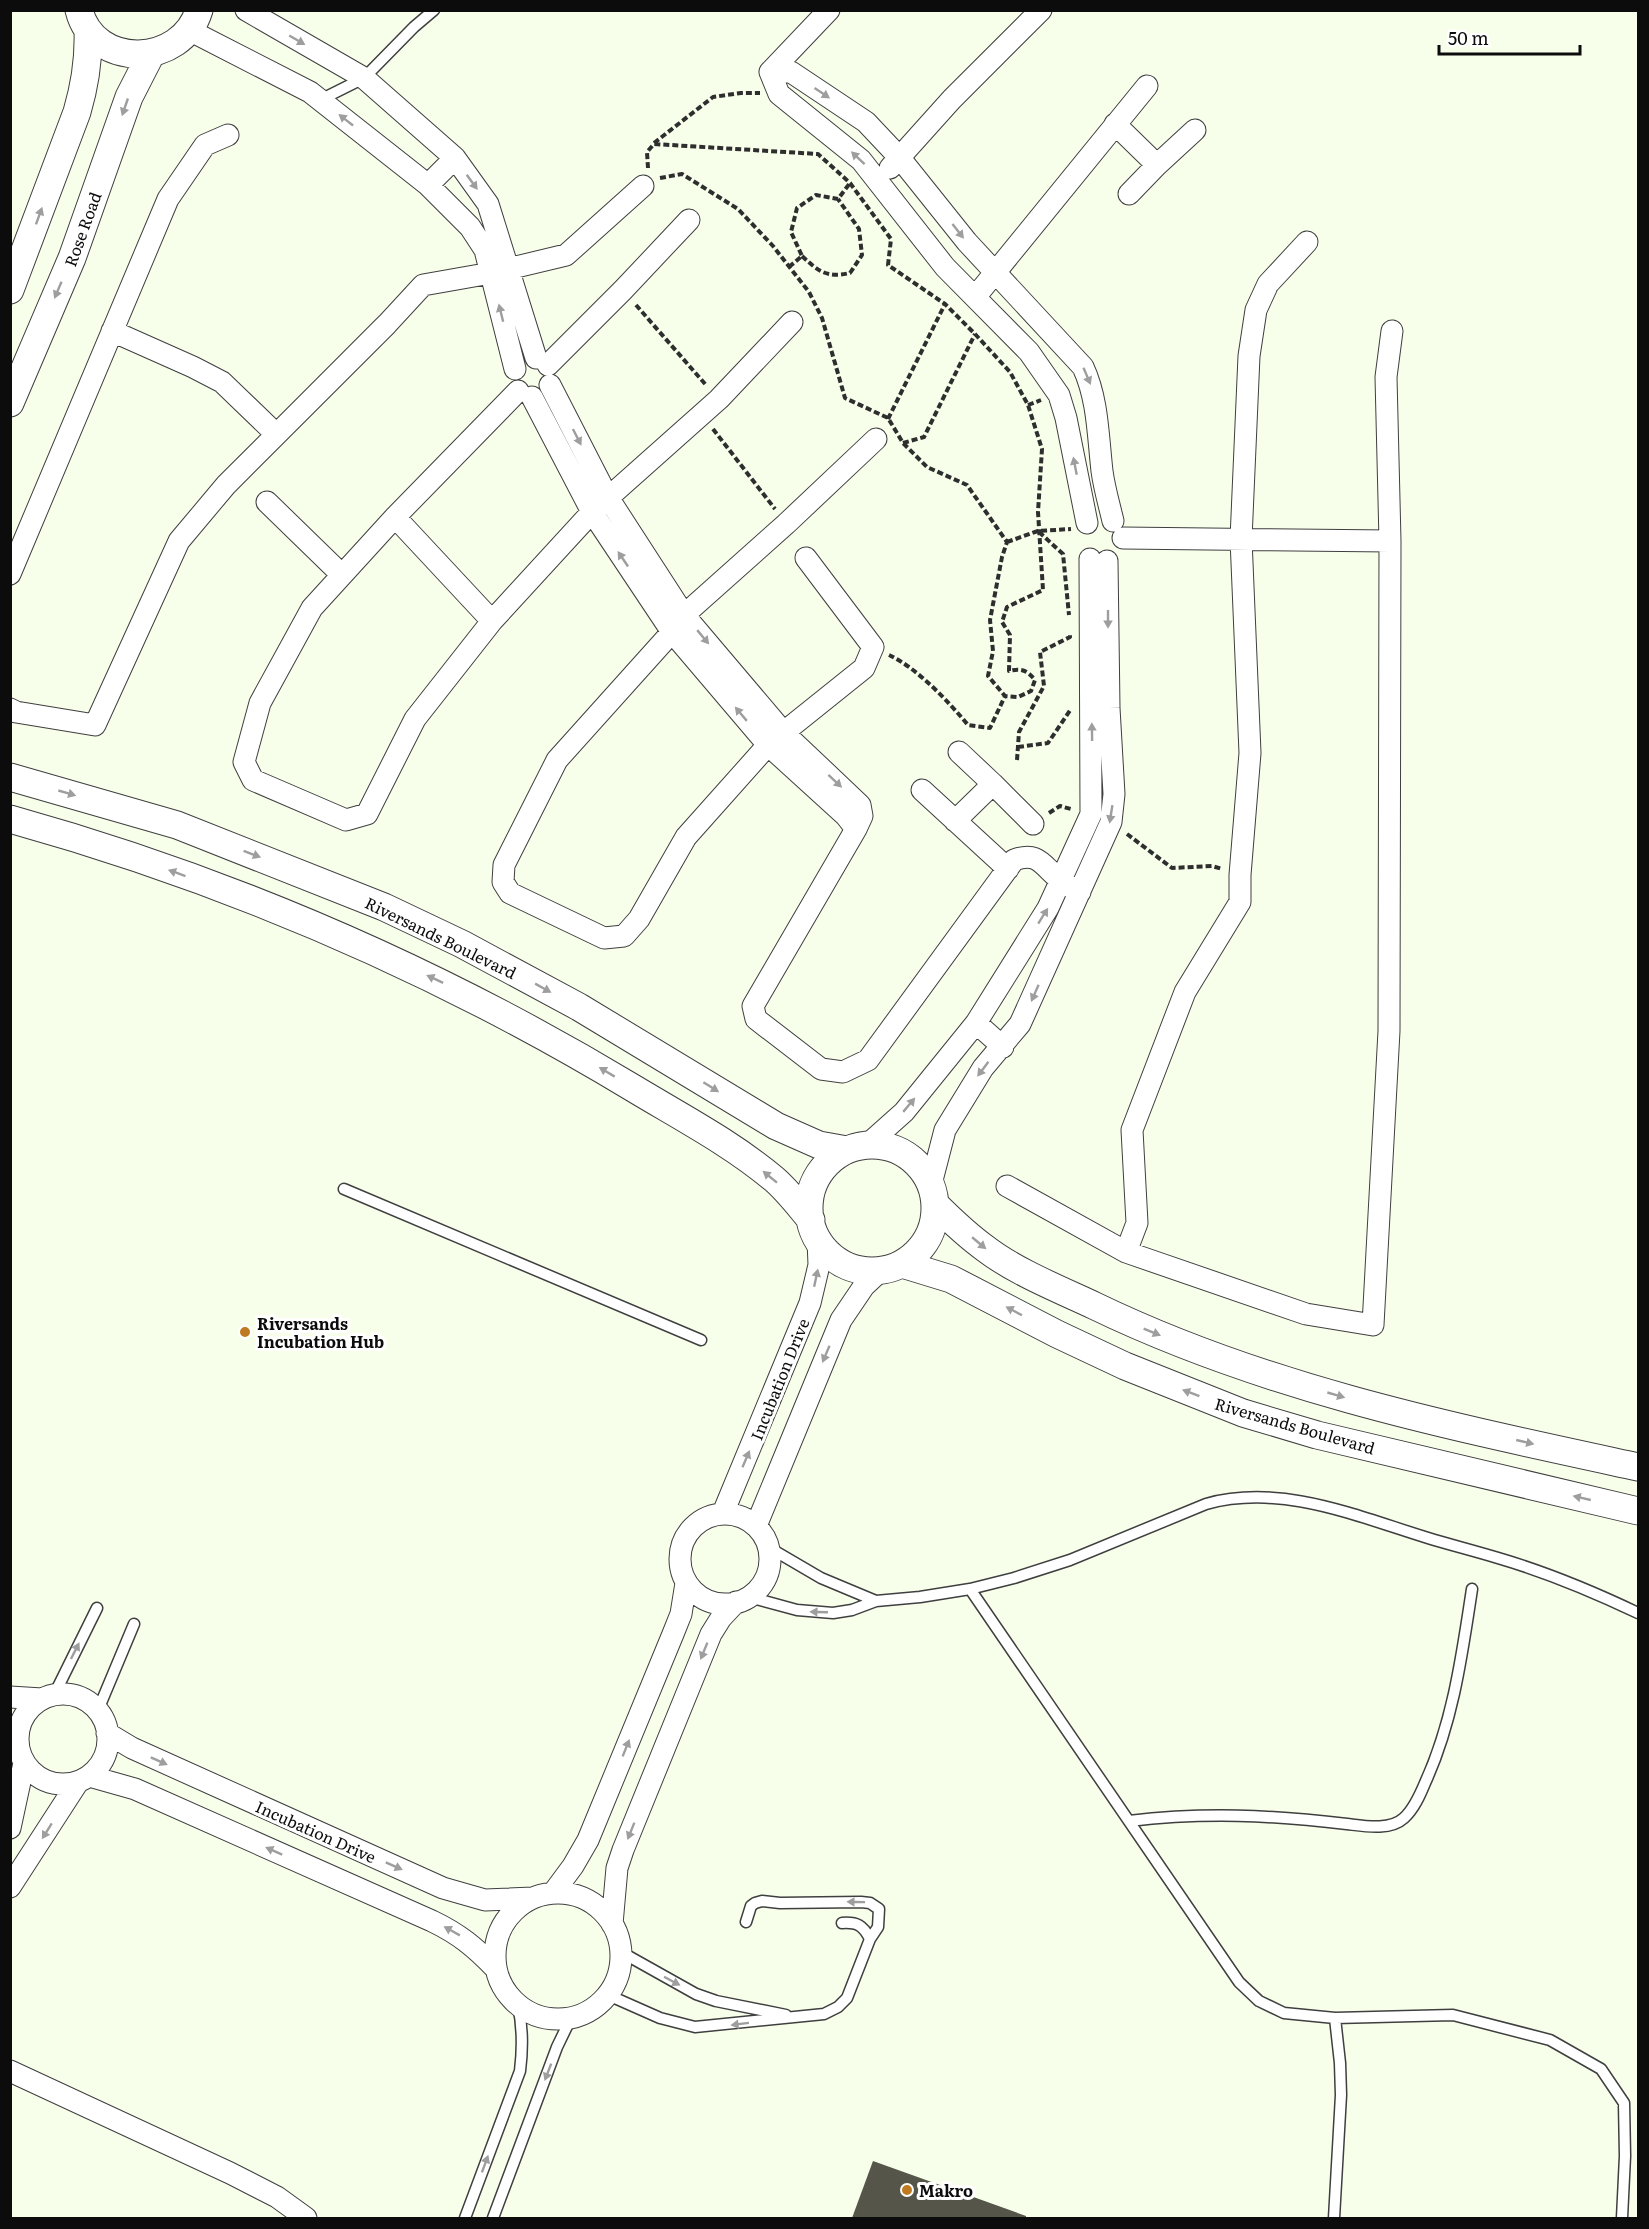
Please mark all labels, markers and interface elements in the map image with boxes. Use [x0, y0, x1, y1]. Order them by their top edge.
scale bar [1439, 18, 1580, 56]
text: 50 m [1448, 24, 1489, 51]
one-way arrow [288, 34, 305, 44]
one-way arrow [814, 87, 830, 98]
one-way arrow [120, 98, 130, 116]
one-way arrow [338, 115, 353, 127]
one-way arrow [851, 151, 866, 165]
one-way arrow [466, 173, 478, 189]
street label: Rose Road [57, 188, 107, 270]
one-way arrow [35, 206, 45, 224]
one-way arrow [951, 223, 963, 238]
one-way arrow [53, 281, 62, 299]
one-way arrow [495, 303, 505, 322]
one-way arrow [1082, 367, 1092, 385]
one-way arrow [572, 429, 582, 446]
one-way arrow [1070, 456, 1079, 475]
one-way arrow [618, 551, 629, 567]
one-way arrow [1103, 610, 1113, 629]
one-way arrow [696, 629, 709, 644]
one-way arrow [735, 707, 748, 722]
one-way arrow [1087, 723, 1097, 742]
one-way arrow [827, 774, 842, 788]
one-way arrow [58, 788, 76, 798]
one-way arrow [1107, 804, 1116, 823]
one-way arrow [243, 849, 261, 859]
one-way arrow [168, 868, 186, 877]
street label: Riversands Boulevard [361, 890, 521, 984]
one-way arrow [1037, 908, 1048, 924]
one-way arrow [427, 975, 444, 984]
one-way arrow [535, 983, 552, 993]
one-way arrow [1030, 984, 1039, 1001]
one-way arrow [978, 1062, 990, 1077]
one-way arrow [599, 1067, 615, 1078]
one-way arrow [703, 1081, 719, 1092]
one-way arrow [903, 1097, 916, 1113]
one-way arrow [763, 1172, 778, 1184]
one-way arrow [971, 1236, 986, 1249]
one-way arrow [812, 1269, 822, 1287]
one-way arrow [1005, 1307, 1022, 1316]
place label: Riversands Incubation Hub [257, 1311, 384, 1353]
street label: Incubation Drive [744, 1314, 814, 1444]
marker: Riversands Incubation Hub [238, 1325, 252, 1339]
one-way arrow [1143, 1327, 1161, 1337]
one-way arrow [821, 1345, 830, 1363]
one-way arrow [1182, 1388, 1200, 1397]
street label: Riversands Boulevard [1212, 1391, 1378, 1459]
one-way arrow [1327, 1391, 1345, 1400]
one-way arrow [1516, 1438, 1535, 1447]
one-way arrow [741, 1450, 751, 1468]
one-way arrow [1572, 1492, 1591, 1502]
one-way arrow [810, 1608, 829, 1617]
one-way arrow [699, 1642, 709, 1660]
one-way arrow [71, 1643, 80, 1660]
one-way arrow [621, 1739, 631, 1757]
one-way arrow [150, 1756, 167, 1765]
street label: Incubation Drive [252, 1794, 380, 1868]
one-way arrow [41, 1823, 52, 1839]
one-way arrow [626, 1823, 636, 1841]
one-way arrow [266, 1846, 283, 1855]
one-way arrow [386, 1861, 404, 1871]
one-way arrow [846, 1897, 865, 1907]
one-way arrow [443, 1926, 460, 1936]
one-way arrow [664, 1976, 681, 1986]
one-way arrow [731, 2019, 750, 2029]
one-way arrow [543, 2063, 552, 2081]
one-way arrow [481, 2155, 490, 2173]
place label: Makro [919, 2178, 973, 2202]
marker: Makro [900, 2183, 914, 2197]

